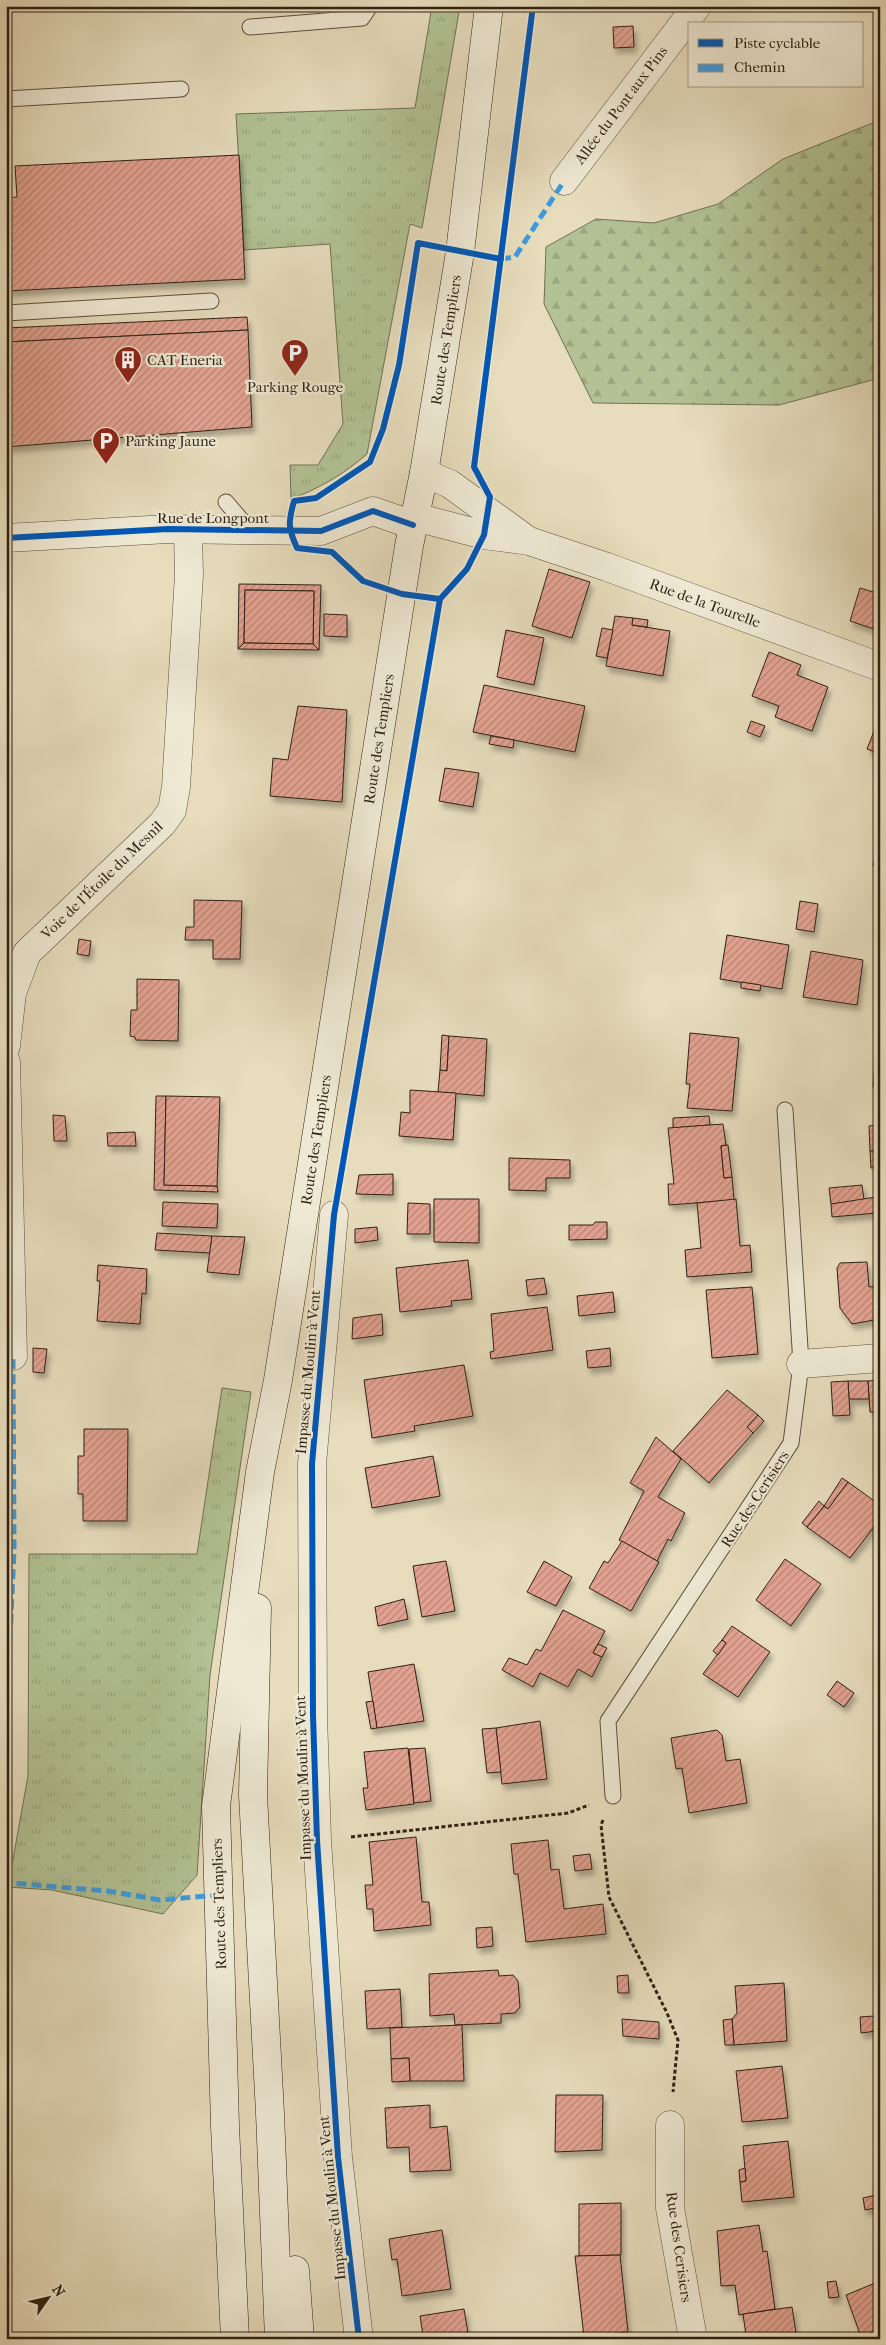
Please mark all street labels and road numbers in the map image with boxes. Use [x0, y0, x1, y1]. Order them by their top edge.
street label: Allée du Pont aux Pins [570, 42, 672, 168]
street label: Route des Templiers [427, 273, 465, 406]
street label: Rue de Longpont [157, 509, 270, 527]
street label: Rue de la Tourelle [647, 575, 763, 632]
street label: Route des Templiers [360, 672, 398, 805]
street label: Voie de l'Étoile du Mesnil [37, 817, 167, 944]
street label: Route des Templiers [297, 1073, 335, 1206]
street label: Impasse du Moulin à Vent [292, 1288, 324, 1455]
street label: Rue des Cerisiers [717, 1447, 793, 1551]
street label: Impasse du Moulin à Vent [291, 1694, 315, 1861]
street label: Route des Templiers [208, 1838, 230, 1970]
street label: Impasse du Moulin à Vent [314, 2114, 350, 2281]
street label: Rue des Cerisiers [662, 2191, 696, 2304]

